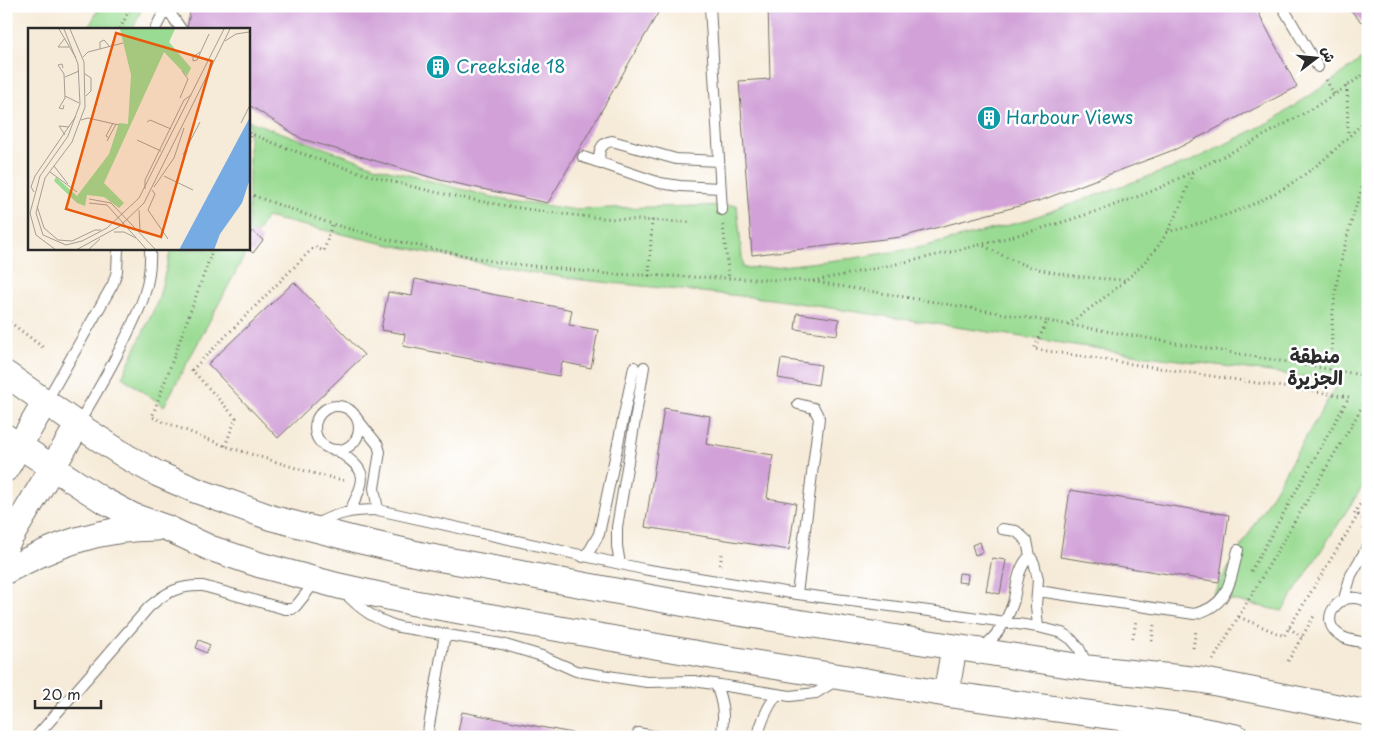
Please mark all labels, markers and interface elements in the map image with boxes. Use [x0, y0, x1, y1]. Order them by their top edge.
inset map [28, 28, 250, 250]
north arrow [1292, 32, 1342, 82]
text: ش [1317, 44, 1341, 65]
place label: Creekside 18 [456, 52, 565, 79]
building icon: Creekside 18 [425, 54, 451, 80]
place label: Harbour Views [1006, 103, 1133, 130]
building icon: Harbour Views [976, 105, 1002, 131]
district label: منطقة الجزيرة [1287, 341, 1343, 391]
scale bar [35, 678, 101, 710]
text: 20 m [42, 682, 81, 705]

